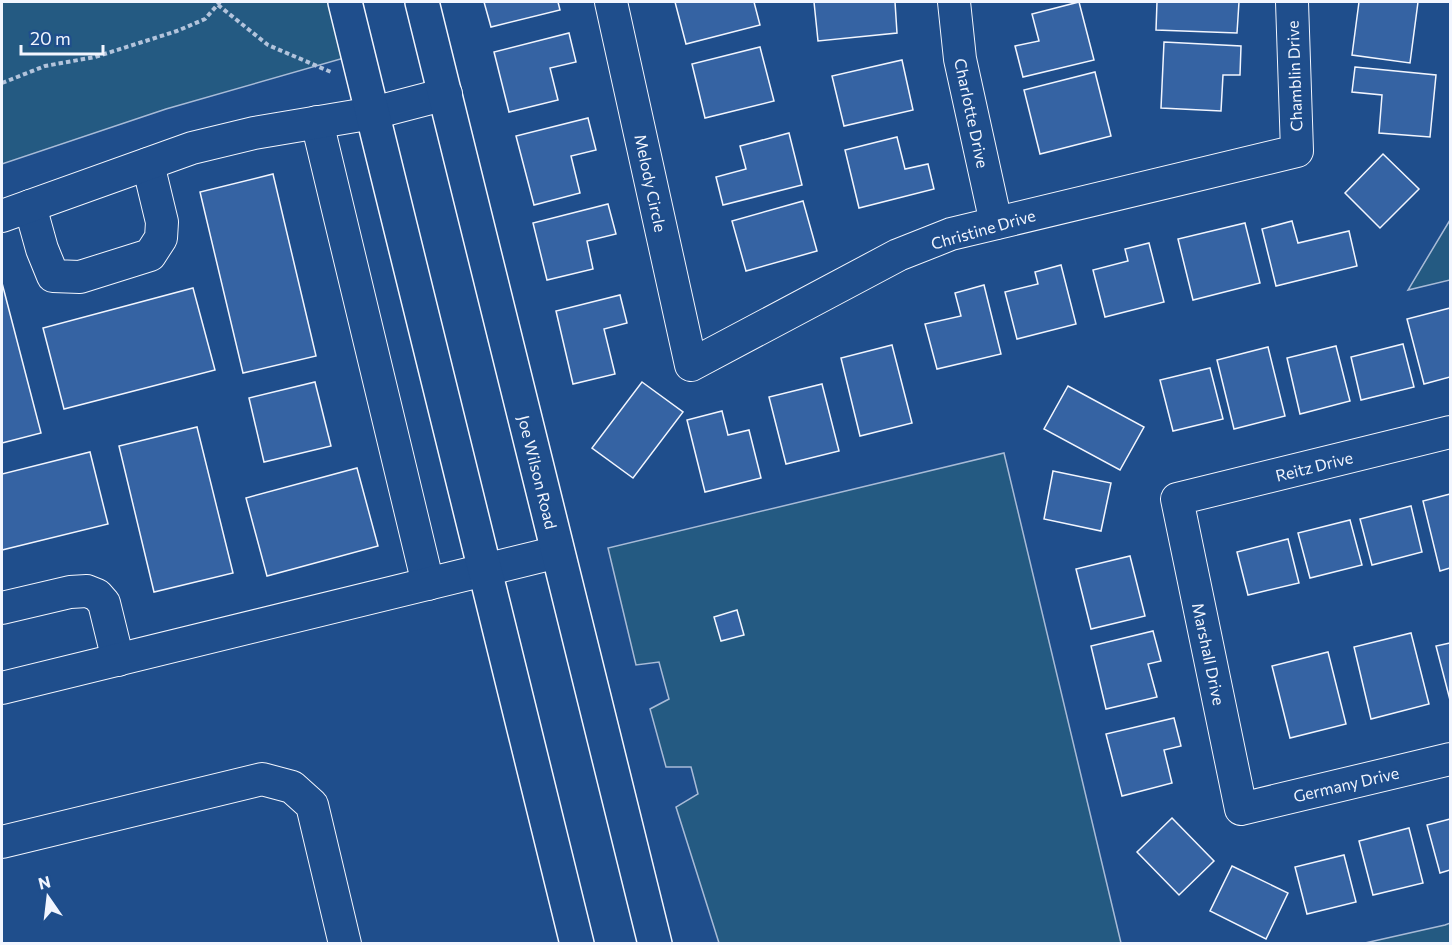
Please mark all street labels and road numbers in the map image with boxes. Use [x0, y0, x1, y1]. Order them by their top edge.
street label: Chamblin Drive [1283, 20, 1305, 132]
street label: Charlotte Drive [951, 56, 993, 170]
street label: Melody Circle [631, 132, 671, 234]
street label: Christine Drive [929, 205, 1037, 253]
street label: Joe Wilson Road [515, 413, 561, 531]
street label: Reitz Drive [1273, 447, 1355, 485]
street label: Marshall Drive [1189, 601, 1229, 707]
street label: Germany Drive [1291, 763, 1401, 805]

